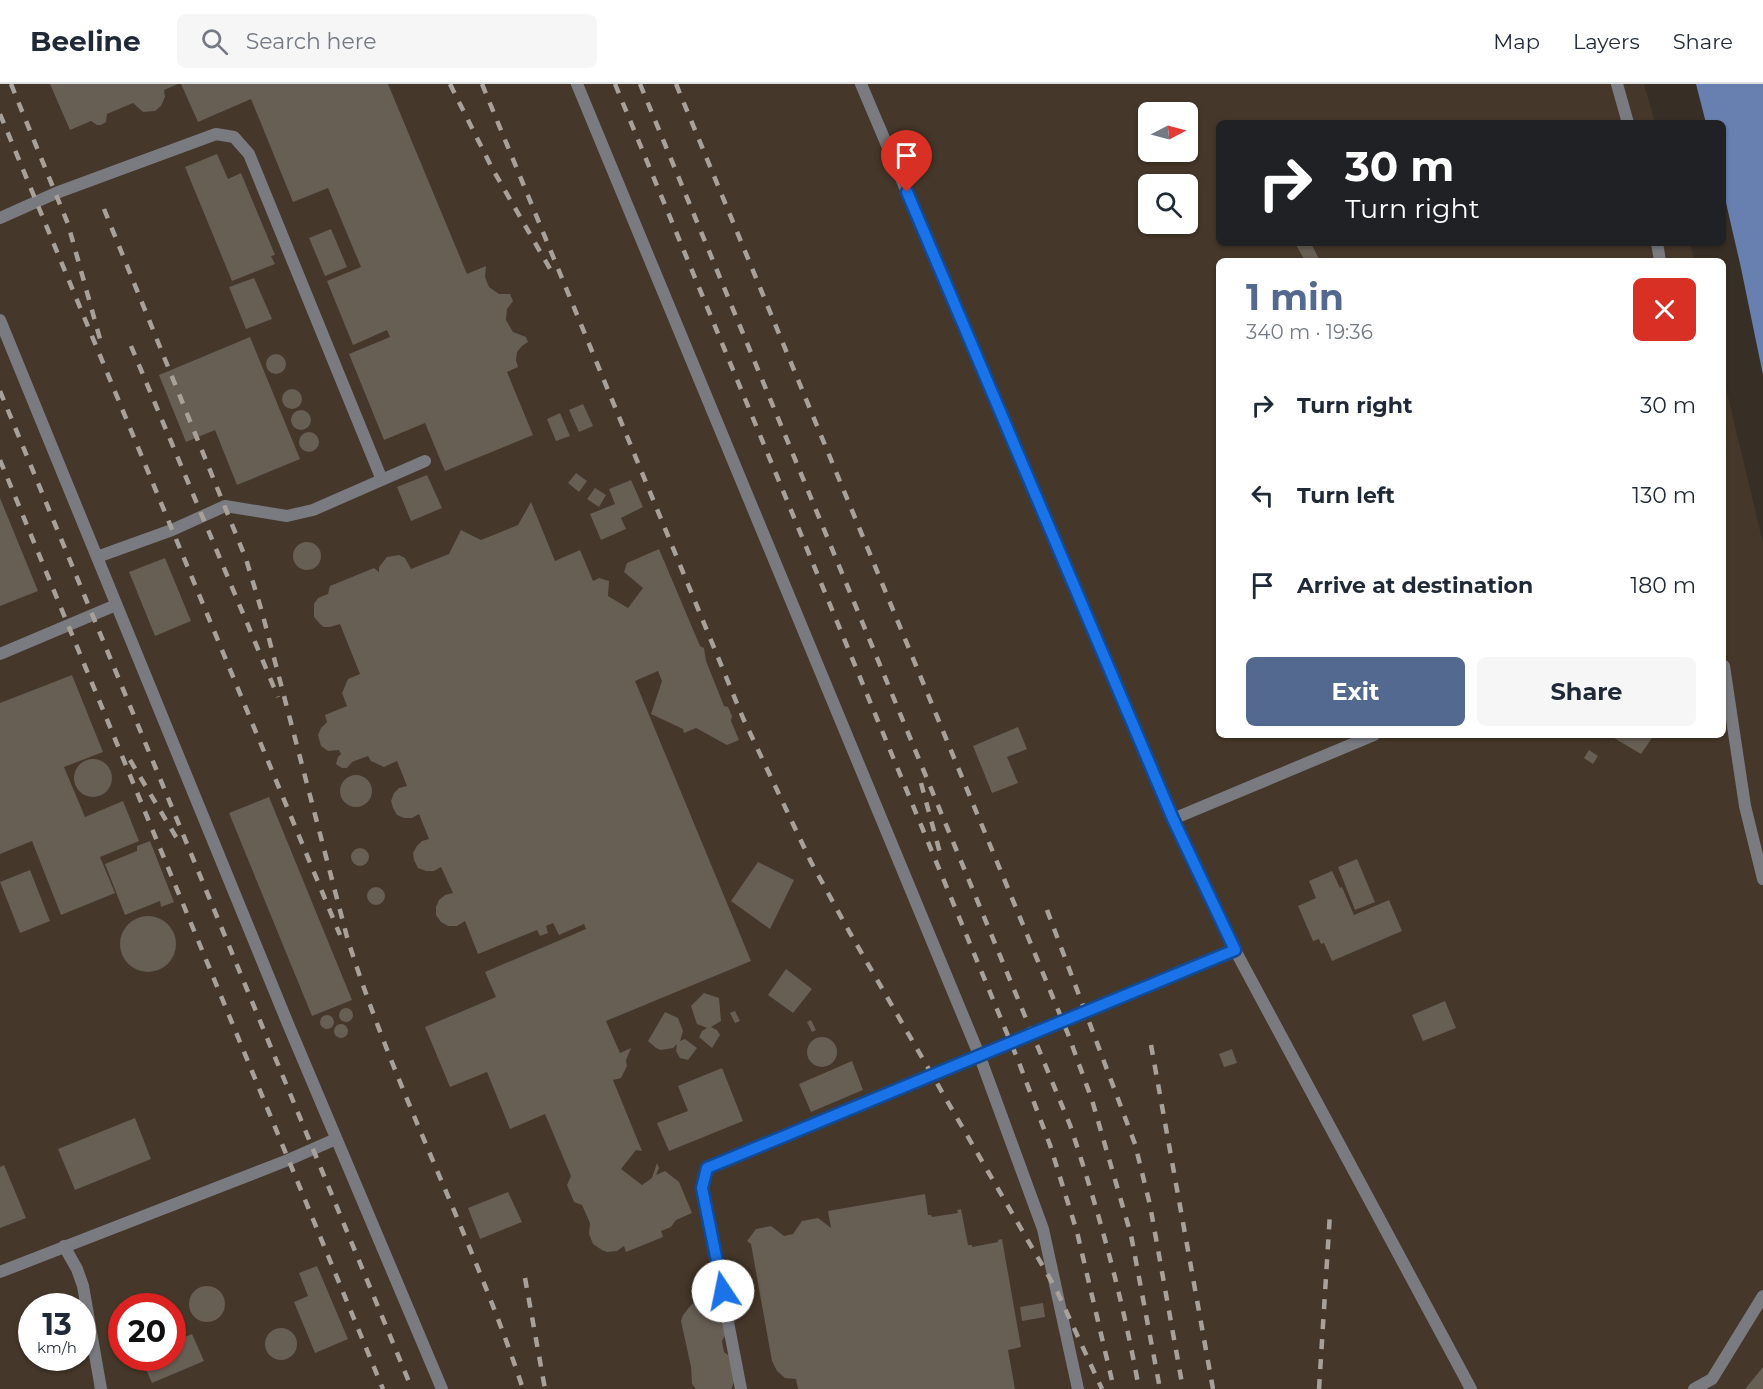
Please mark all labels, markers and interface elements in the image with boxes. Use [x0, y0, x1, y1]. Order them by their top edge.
search box [177, 14, 597, 68]
text: Beeline [30, 24, 141, 58]
icon: search [198, 25, 231, 58]
text: Search here [246, 28, 377, 55]
text: Map [1493, 29, 1540, 54]
text: Layers [1573, 29, 1640, 54]
text: Share [1673, 29, 1733, 54]
north arrow [1138, 102, 1198, 162]
map controls [1138, 102, 1198, 234]
pin [881, 130, 932, 192]
icon: arrive [890, 139, 923, 172]
text: 30 m [1345, 140, 1454, 192]
icon: right [1246, 144, 1324, 222]
button: search [1138, 174, 1198, 234]
text: Turn right [1345, 192, 1480, 225]
text: 1 min [1246, 275, 1344, 319]
button: close [1633, 278, 1696, 341]
text: 340 m · 19:36 [1246, 320, 1373, 344]
icon: right [1246, 389, 1279, 422]
text: Turn right [1297, 392, 1412, 419]
text: 30 m [1640, 392, 1696, 419]
icon: left [1246, 479, 1279, 512]
text: Turn left [1297, 482, 1395, 509]
text: 130 m [1632, 482, 1696, 509]
icon: arrive [1246, 569, 1279, 602]
text: Arrive at destination [1297, 572, 1533, 599]
text: 180 m [1630, 572, 1696, 599]
button: Exit [1246, 657, 1465, 726]
button: Share [1477, 657, 1696, 726]
position arrow [691, 1259, 755, 1323]
speed limit sign: 20 [108, 1293, 186, 1371]
text: 13 [42, 1306, 72, 1343]
text: km/h [37, 1338, 77, 1357]

